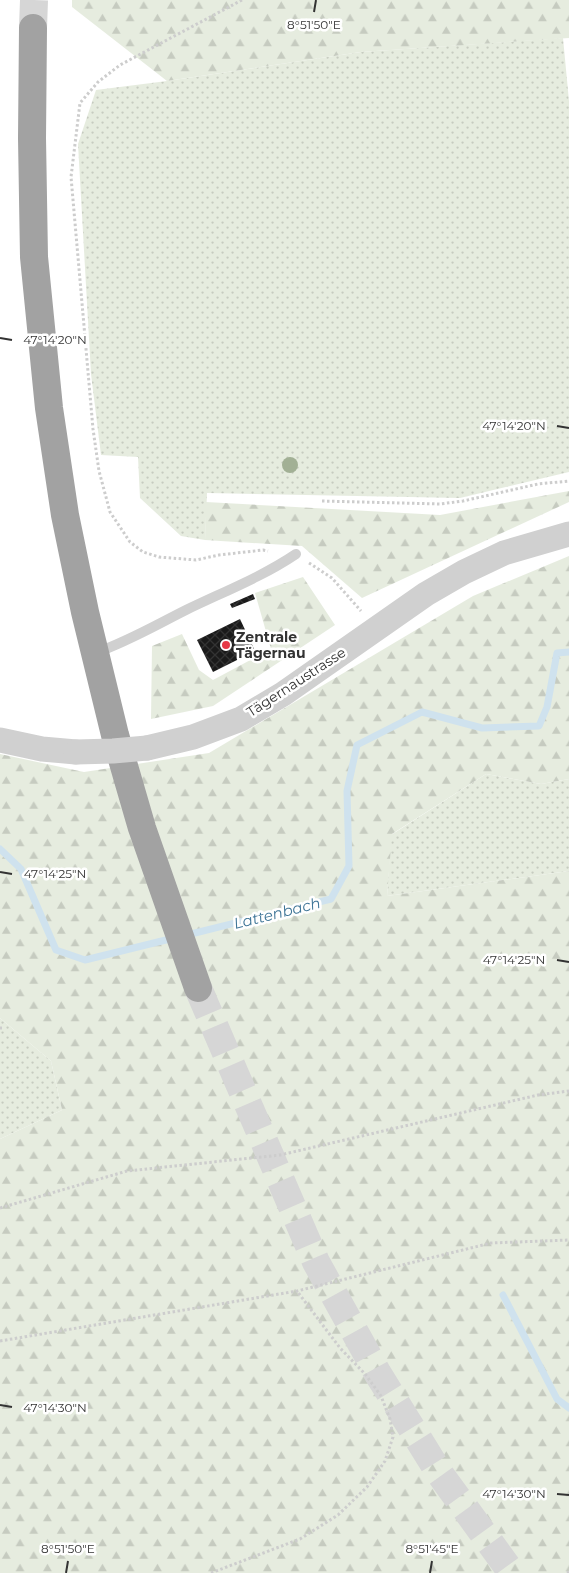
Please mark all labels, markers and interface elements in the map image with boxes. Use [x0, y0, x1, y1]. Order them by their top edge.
text: 8°51'50"E [287, 17, 341, 32]
text: 47°14'20"N [23, 332, 87, 347]
text: 47°14'20"N [482, 418, 546, 433]
place label: Zentrale Tägernau [236, 628, 306, 662]
marker: Zentrale Tägernau [220, 639, 232, 651]
street label: Tägernaustrasse [243, 643, 349, 721]
text: 47°14'25"N [24, 866, 86, 881]
water label: Lattenbach [232, 893, 322, 933]
text: 47°14'25"N [483, 952, 545, 967]
text: 47°14'30"N [23, 1400, 87, 1415]
text: 47°14'30"N [482, 1486, 546, 1501]
text: 8°51'50"E [41, 1541, 95, 1556]
text: 8°51'45"E [405, 1541, 459, 1556]

